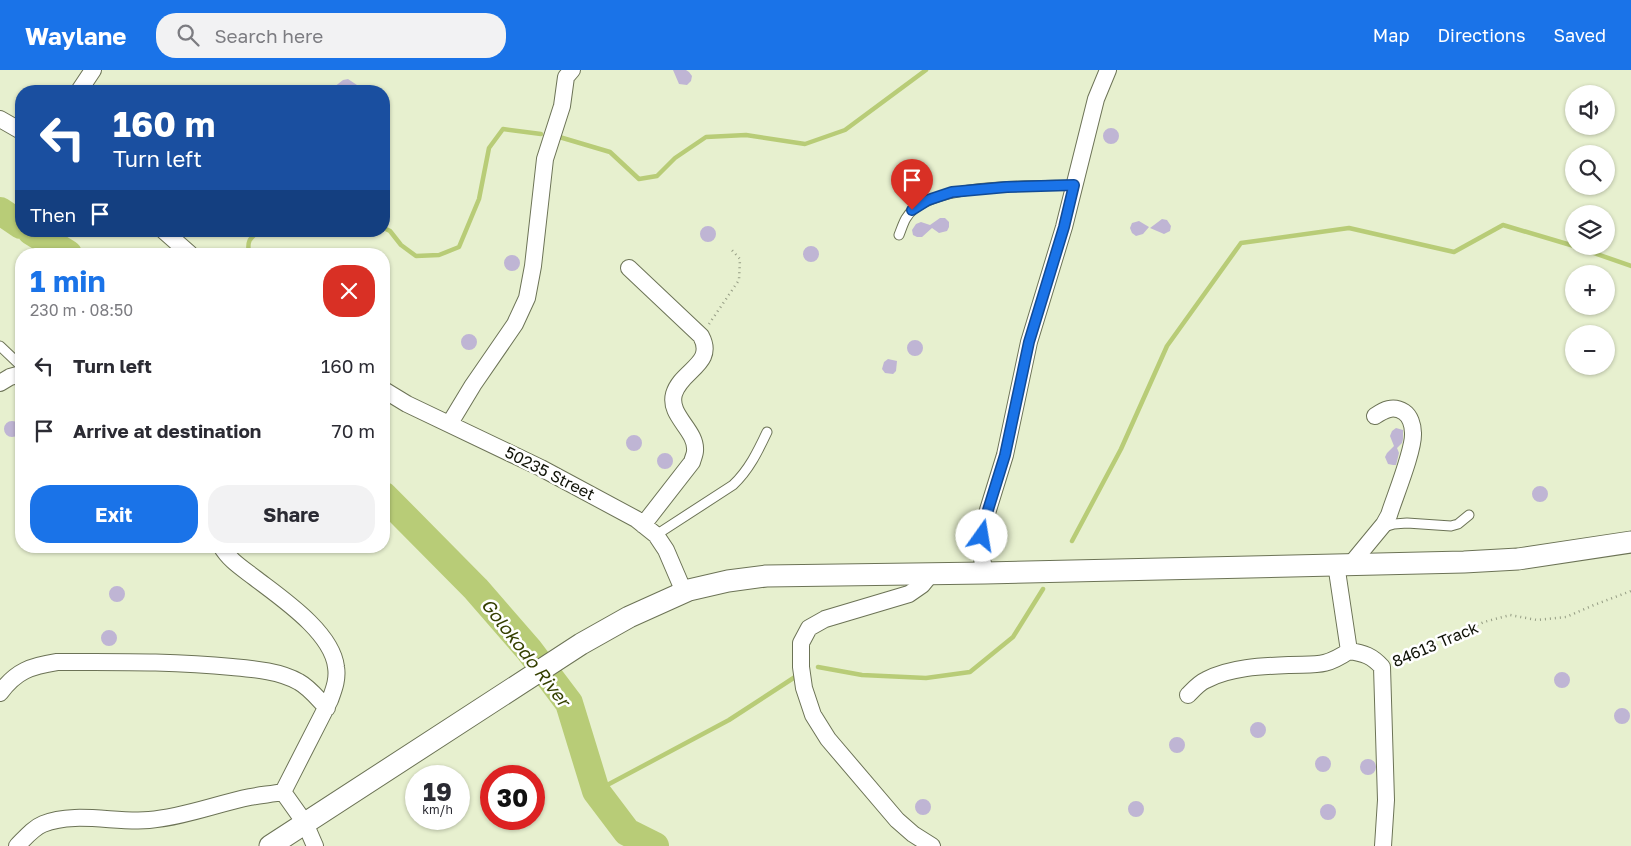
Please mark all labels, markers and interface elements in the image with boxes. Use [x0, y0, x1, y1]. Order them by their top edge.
search box [156, 13, 506, 58]
text: Waylane [25, 21, 126, 50]
icon: search [174, 21, 202, 49]
text: Search here [214, 24, 323, 47]
text: Map [1373, 24, 1409, 46]
text: Directions [1437, 24, 1525, 46]
text: Saved [1553, 24, 1606, 46]
map controls [1565, 85, 1615, 375]
button: sound [1565, 85, 1615, 135]
text: 160 m [113, 103, 215, 145]
icon: left [30, 105, 95, 170]
text: Turn left [113, 145, 202, 172]
button: search [1565, 145, 1615, 195]
pin [891, 159, 933, 210]
icon: arrive [898, 166, 926, 194]
icon: arrive [86, 200, 114, 228]
text: Then [30, 203, 76, 226]
button: layers [1565, 205, 1615, 255]
text: 1 min [30, 263, 106, 299]
button: close [323, 265, 375, 317]
button: + [1565, 265, 1615, 315]
text: 230 m · 08:50 [30, 300, 133, 320]
button: − [1565, 325, 1615, 375]
icon: left [30, 352, 58, 380]
text: Turn left [73, 354, 152, 377]
text: 160 m [321, 354, 375, 377]
icon: arrive [30, 417, 58, 445]
text: Arrive at destination [73, 419, 261, 442]
text: 70 m [332, 419, 375, 442]
street label: 50235 Street [502, 442, 598, 504]
button: Exit [30, 485, 198, 543]
button: Share [208, 485, 375, 543]
position arrow [955, 509, 1007, 561]
water label: Golokodo River [477, 594, 577, 713]
street label: 84613 Track [1389, 617, 1481, 671]
speed limit sign: 30 [480, 765, 545, 830]
text: 19 [423, 776, 452, 807]
text: km/h [422, 802, 453, 817]

